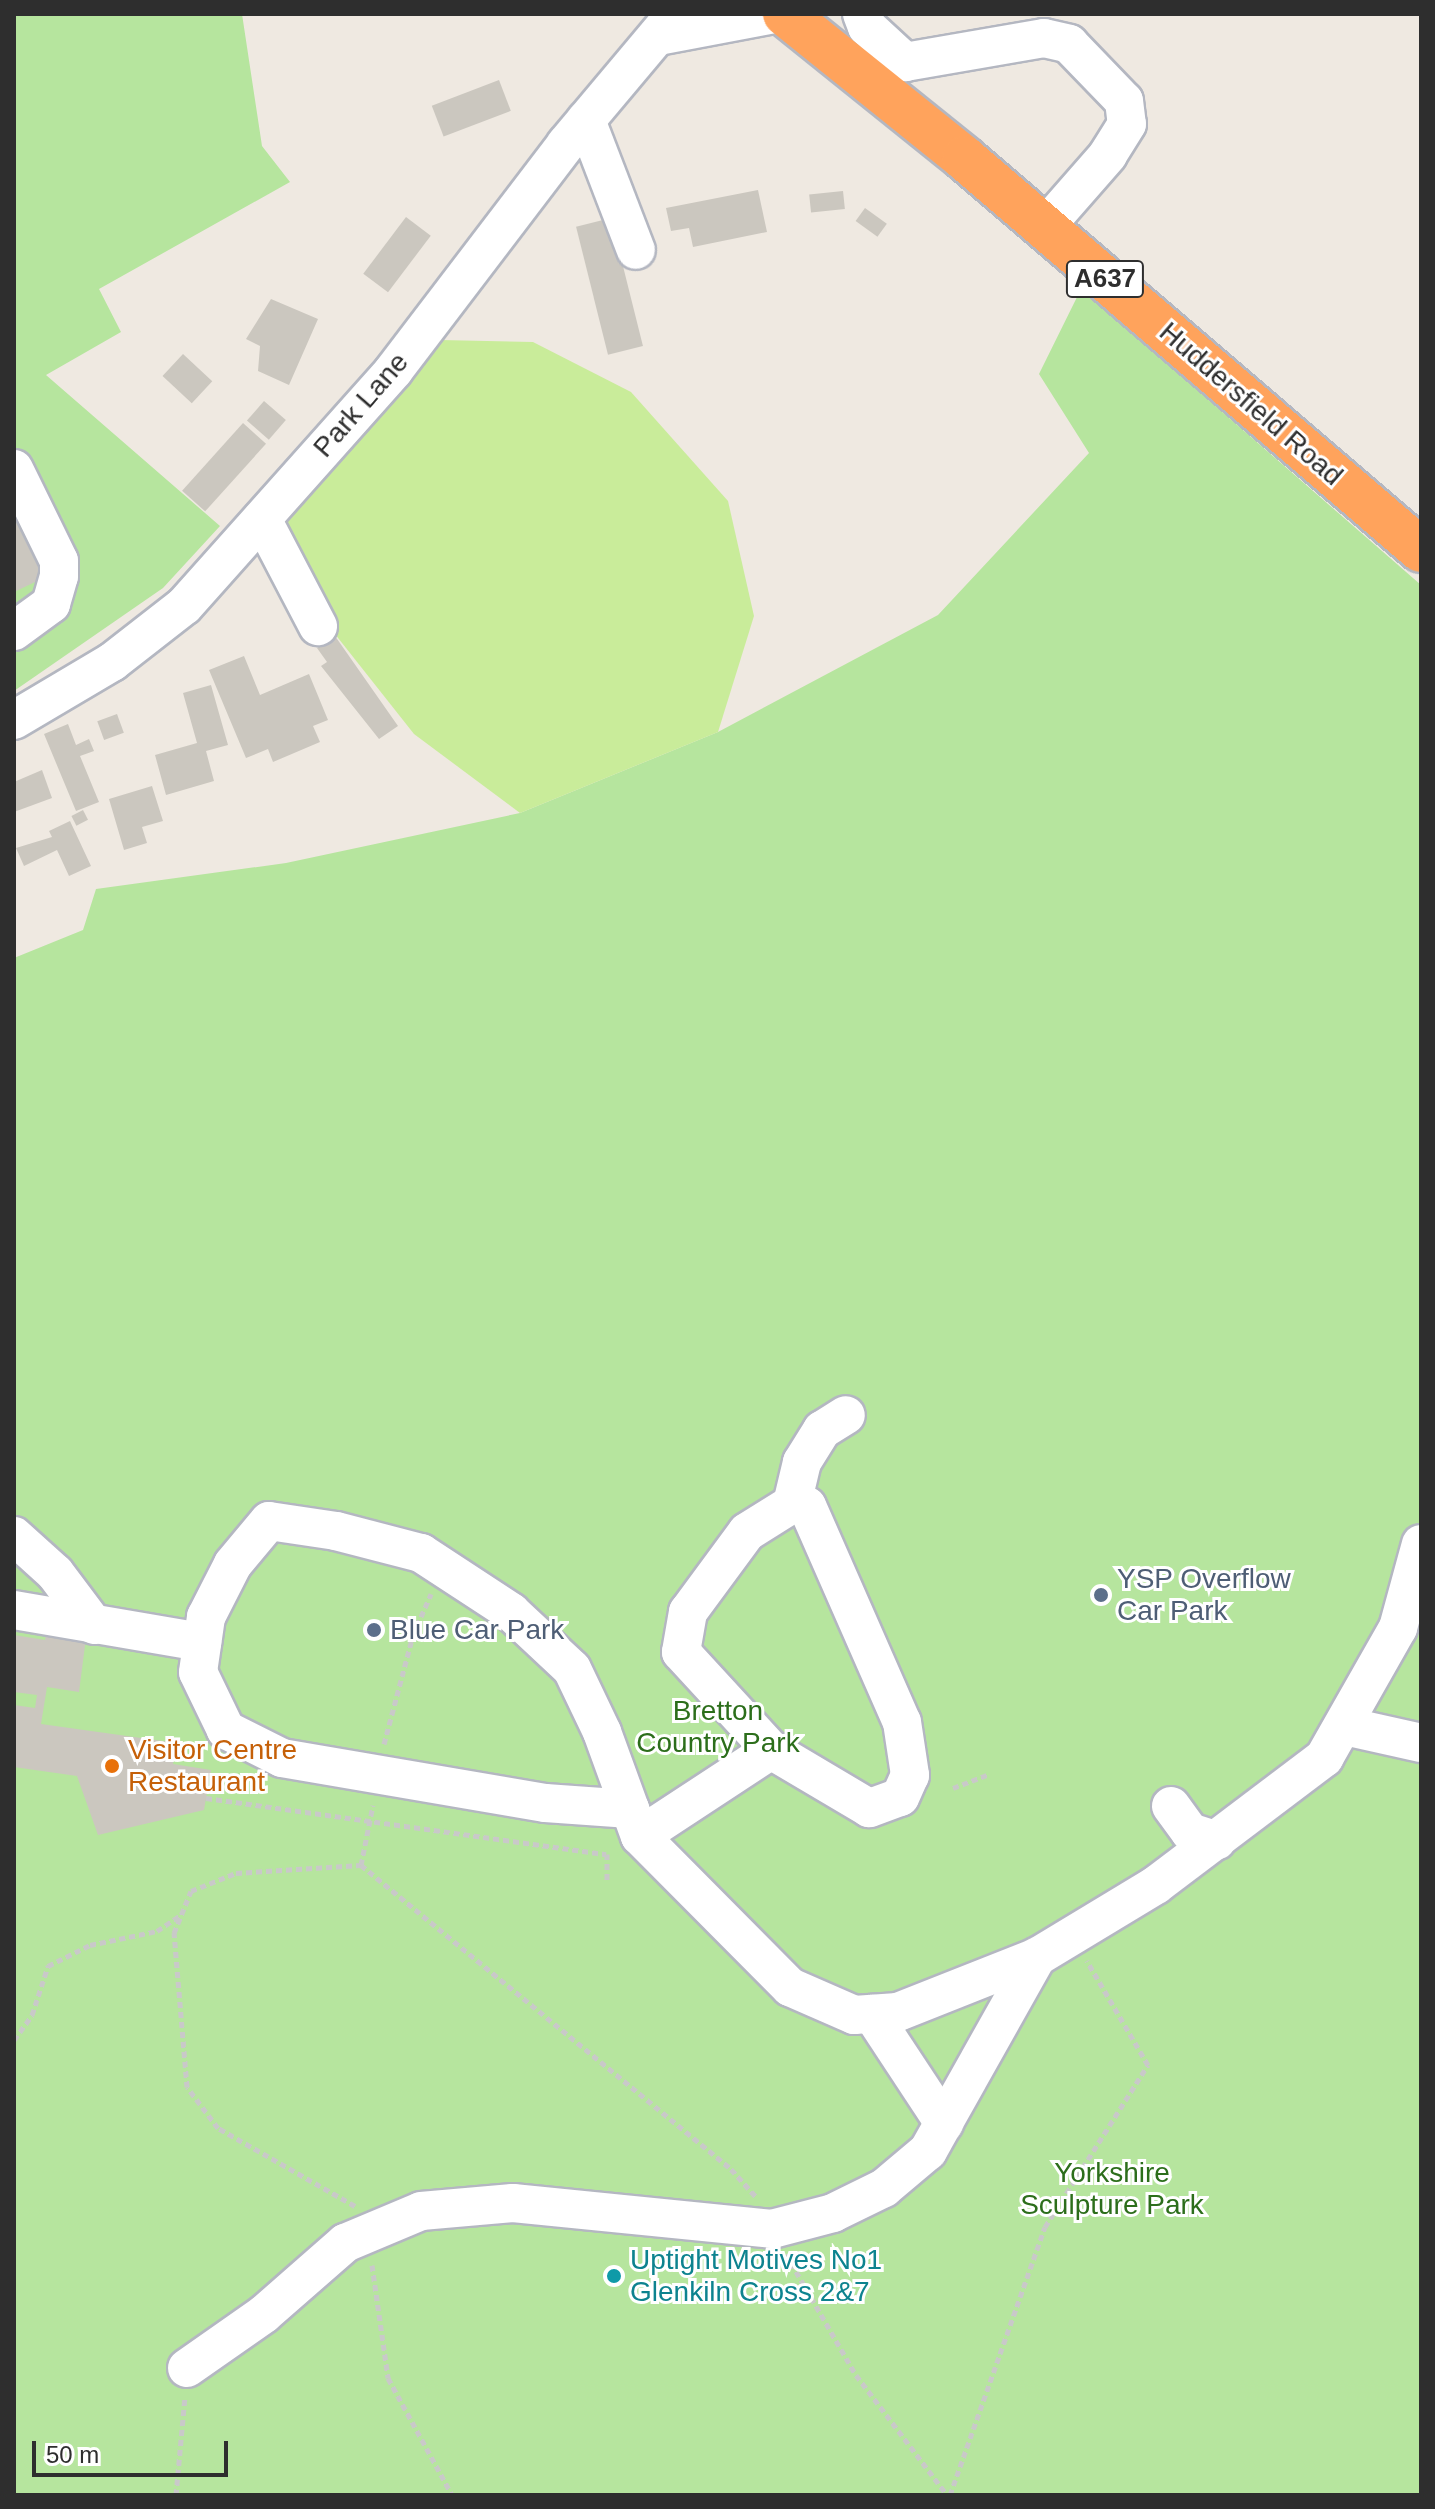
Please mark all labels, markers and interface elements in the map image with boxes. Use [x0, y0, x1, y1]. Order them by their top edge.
road number: A637 [1065, 257, 1145, 301]
street label: Huddersfield Road [1152, 315, 1350, 493]
street label: Park Lane [306, 346, 416, 464]
place label: YSP Overflow Car Park [1117, 1562, 1291, 1628]
marker: YSP Overflow Car Park [1092, 1586, 1110, 1604]
place label: Blue Car Park [390, 1613, 564, 1647]
marker: Blue Car Park [365, 1621, 383, 1639]
park label: Bretton Country Park [636, 1694, 800, 1760]
place label: Visitor Centre Restaurant [128, 1733, 297, 1799]
marker: Visitor Centre Restaurant [103, 1757, 121, 1775]
park label: Yorkshire Sculpture Park [1020, 2156, 1204, 2222]
place label: Uptight Motives No1 Glenkiln Cross 2&7 [630, 2243, 882, 2309]
marker: Uptight Motives No1 Glenkiln Cross 2&7 [605, 2267, 623, 2285]
scale bar [36, 2425, 232, 2475]
text: 50 m [46, 2441, 99, 2468]

